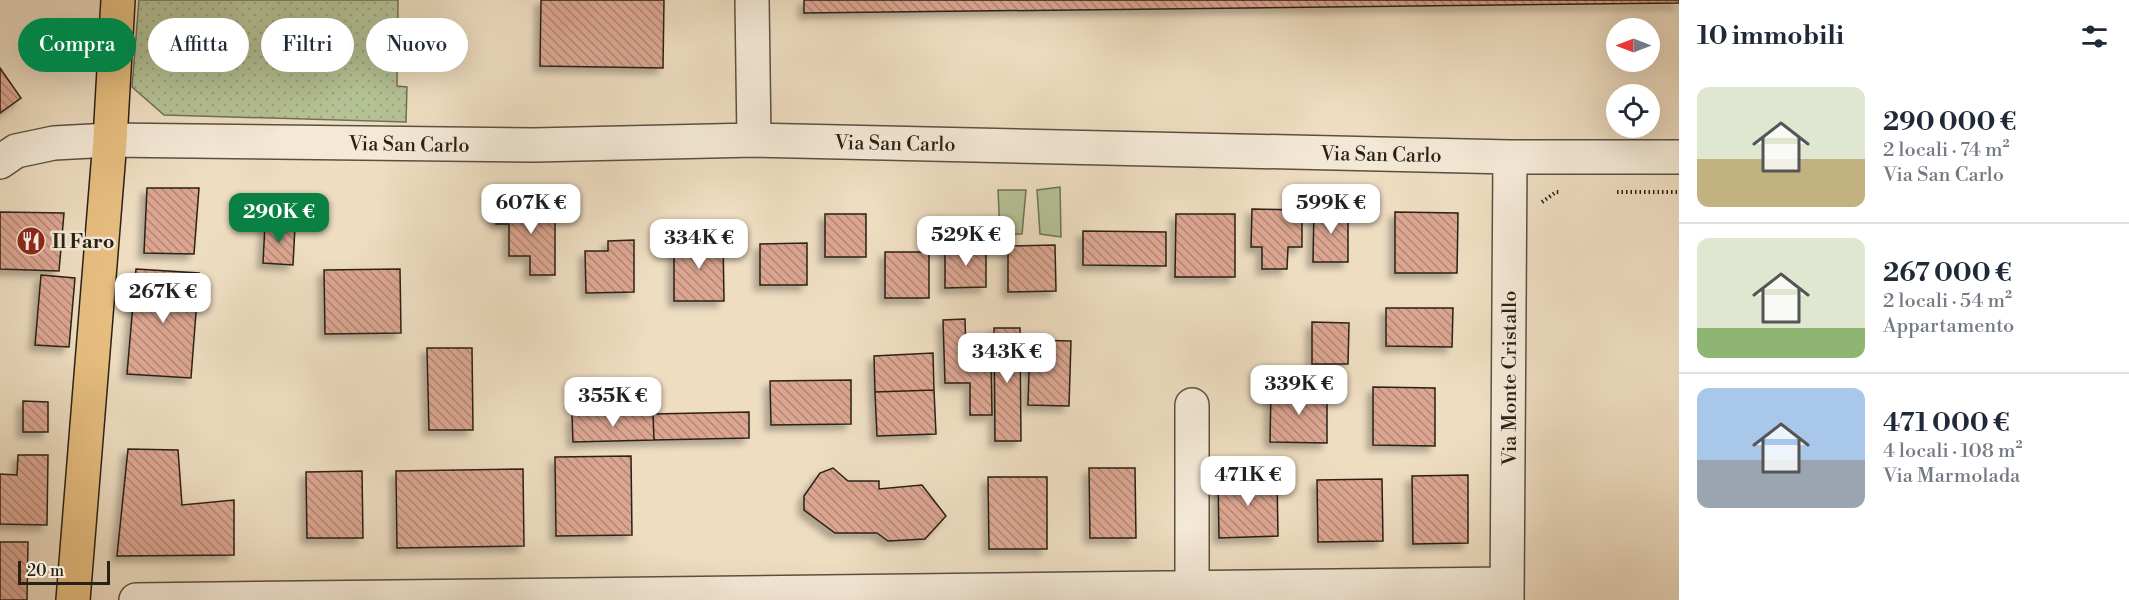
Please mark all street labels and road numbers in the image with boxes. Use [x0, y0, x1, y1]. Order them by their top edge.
street label: Via San Carlo [833, 131, 956, 158]
street label: Via San Carlo [347, 132, 470, 159]
street label: Via San Carlo [1319, 142, 1442, 169]
street label: Via Monte Cristallo [1498, 291, 1523, 466]

